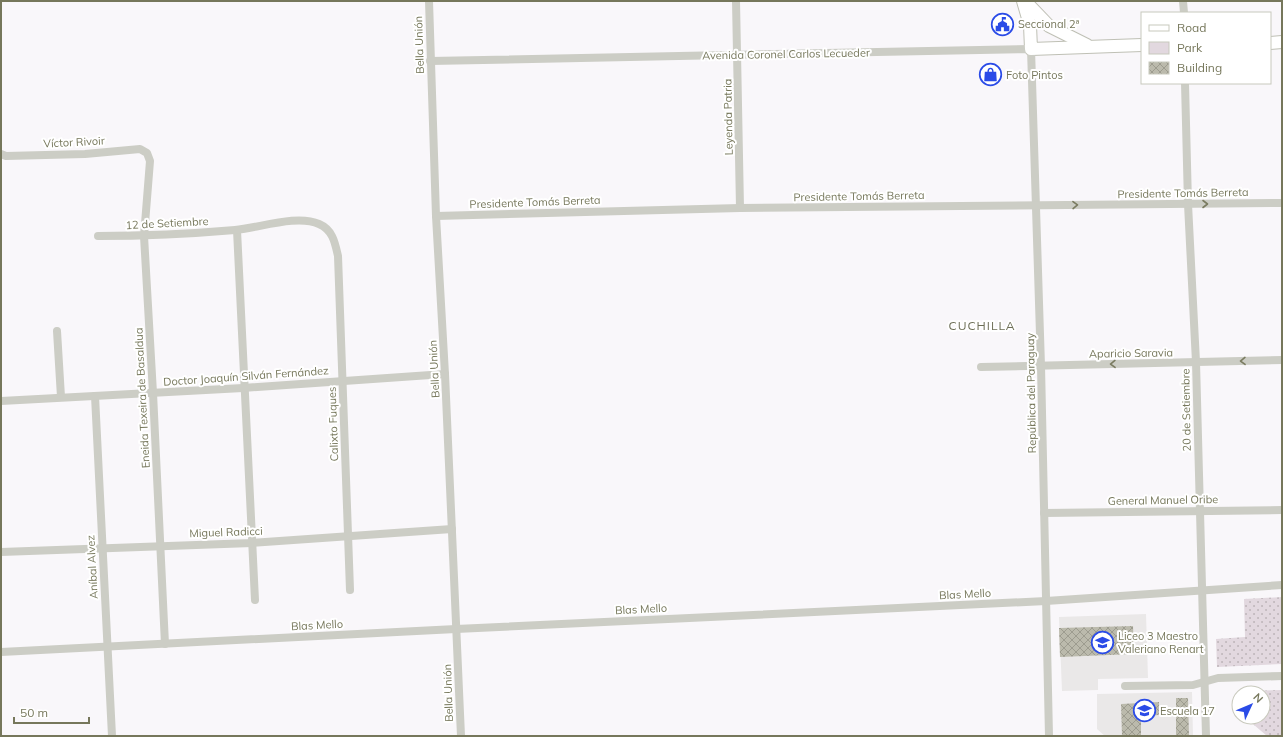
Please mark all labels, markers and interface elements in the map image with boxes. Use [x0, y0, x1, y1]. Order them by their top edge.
public building icon: Seccional 2ª [989, 11, 1015, 37]
legend [1141, 12, 1271, 84]
street label: Bella Unión [411, 16, 427, 74]
place label: Seccional 2ª [1018, 17, 1080, 31]
text: Road [1177, 20, 1206, 35]
text: Park [1177, 40, 1203, 55]
street label: Avenida Coronel Carlos Lecueder [702, 46, 870, 62]
text: Building [1177, 60, 1222, 75]
shop icon: Foto Pintos [978, 62, 1004, 88]
place label: Foto Pintos [1006, 68, 1063, 82]
street label: Leyenda Patria [720, 79, 736, 155]
street label: Víctor Rivoir [43, 133, 105, 151]
street label: Presidente Tomás Berreta [1117, 185, 1249, 201]
street label: Presidente Tomás Berreta [793, 188, 925, 204]
street label: Presidente Tomás Berreta [469, 193, 601, 211]
one-way arrow [1202, 200, 1208, 208]
one-way arrow [1072, 201, 1078, 209]
street label: 12 de Setiembre [125, 214, 209, 232]
district label: CUCHILLA [948, 318, 1016, 333]
street label: Eneida Texeira de Basaldua [131, 327, 153, 469]
street label: República del Paraguay [1023, 332, 1039, 453]
street label: Bella Unión [425, 340, 443, 398]
street label: Aparicio Saravia [1089, 345, 1173, 361]
one-way arrow [1240, 357, 1246, 365]
one-way arrow [1110, 360, 1116, 368]
street label: Doctor Joaquín Silván Fernández [163, 363, 329, 389]
street label: 20 de Setiembre [1178, 368, 1194, 452]
street label: Calixto Fuques [325, 386, 341, 462]
street label: General Manuel Oribe [1108, 492, 1218, 508]
street label: Miguel Radicci [189, 524, 263, 540]
street label: Aníbal Alvez [83, 534, 101, 599]
street label: Blas Mello [939, 586, 991, 602]
street label: Blas Mello [615, 601, 667, 617]
street label: Blas Mello [291, 617, 343, 633]
school or university icon: Liceo 3 Maestro Valeriano Renart [1090, 629, 1116, 655]
place label: Liceo 3 Maestro Valeriano Renart [1118, 629, 1204, 656]
street label: Bella Unión [440, 664, 456, 722]
north arrow [1231, 685, 1271, 725]
text: N [1250, 690, 1266, 706]
school or university icon: Escuela 17 [1132, 698, 1158, 724]
scale bar [14, 699, 89, 725]
place label: Escuela 17 [1160, 704, 1215, 718]
text: 50 m [20, 705, 48, 720]

